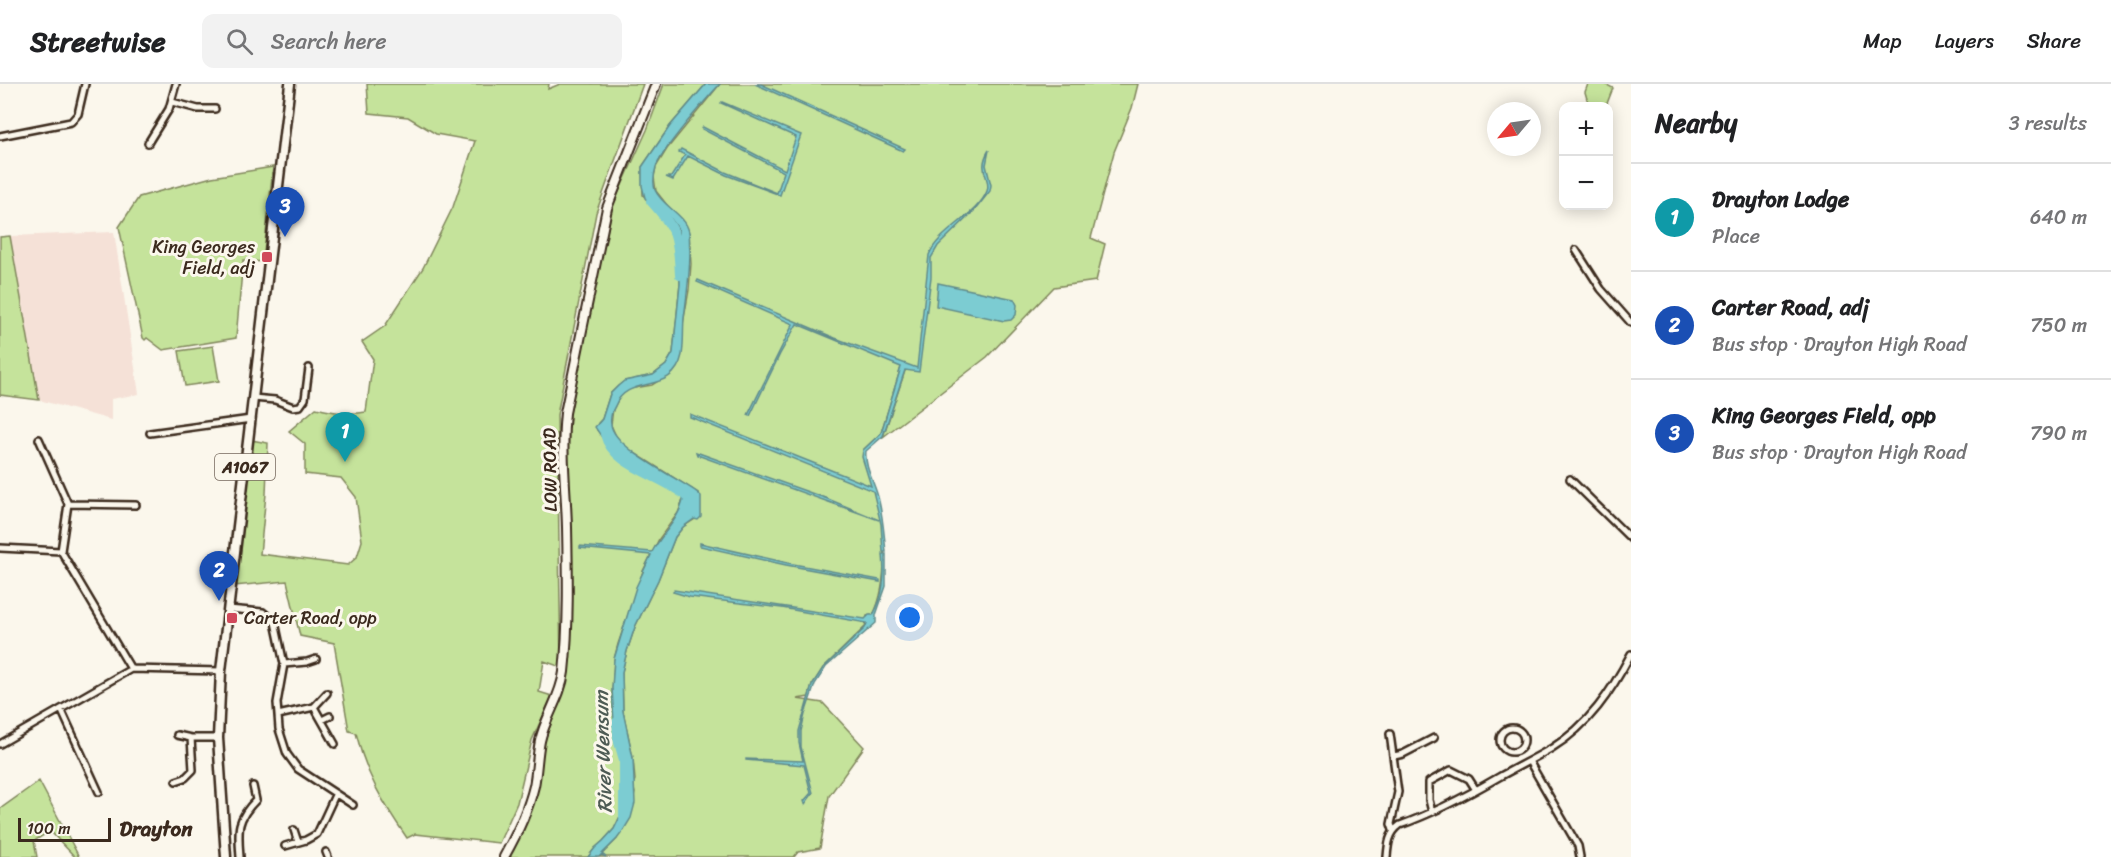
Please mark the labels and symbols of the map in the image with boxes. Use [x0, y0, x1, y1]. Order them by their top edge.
north arrow [1487, 102, 1541, 156]
pin: 3 [266, 188, 304, 237]
place label: King Georges Field, adj [152, 231, 256, 284]
marker: King Georges Field, adj [260, 250, 274, 264]
pin: 1 [326, 412, 364, 462]
street label: LOW ROAD [533, 428, 567, 512]
road number: A1067 [215, 454, 275, 480]
pin: 2 [200, 552, 238, 601]
place label: Carter Road, opp [244, 602, 377, 634]
your location [895, 603, 924, 632]
marker: Carter Road, opp [225, 611, 239, 625]
water label: River Wensum [583, 689, 623, 814]
district label: Drayton [119, 810, 193, 848]
scale bar [18, 815, 111, 842]

